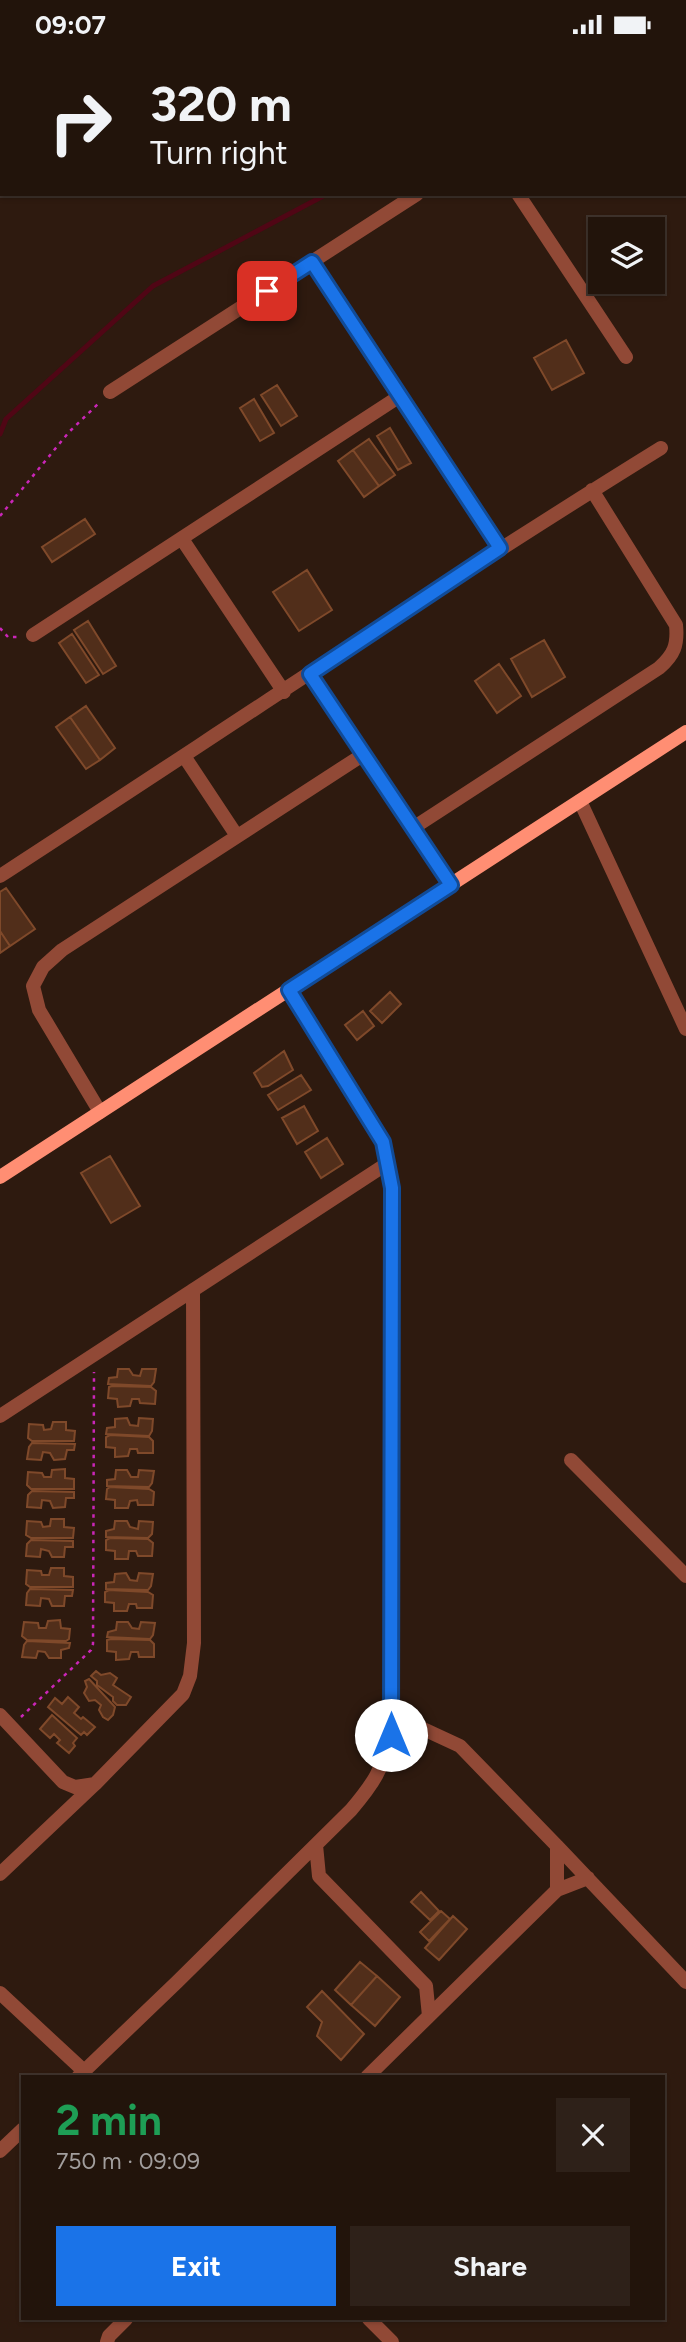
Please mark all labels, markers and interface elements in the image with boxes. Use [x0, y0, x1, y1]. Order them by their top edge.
text: 09:07 [35, 9, 106, 41]
text: 320 m [150, 74, 292, 133]
icon: right [35, 77, 126, 168]
text: Turn right [150, 134, 288, 172]
map controls [588, 217, 665, 294]
button: layers [588, 217, 665, 294]
pin [237, 261, 297, 321]
icon: arrive [248, 272, 286, 310]
position arrow [354, 1698, 428, 1772]
text: 2 min [56, 2095, 162, 2146]
button: close [556, 2098, 630, 2172]
text: 750 m · 09:09 [56, 2147, 200, 2175]
button: Exit [56, 2226, 336, 2306]
button: Share [350, 2226, 630, 2306]

